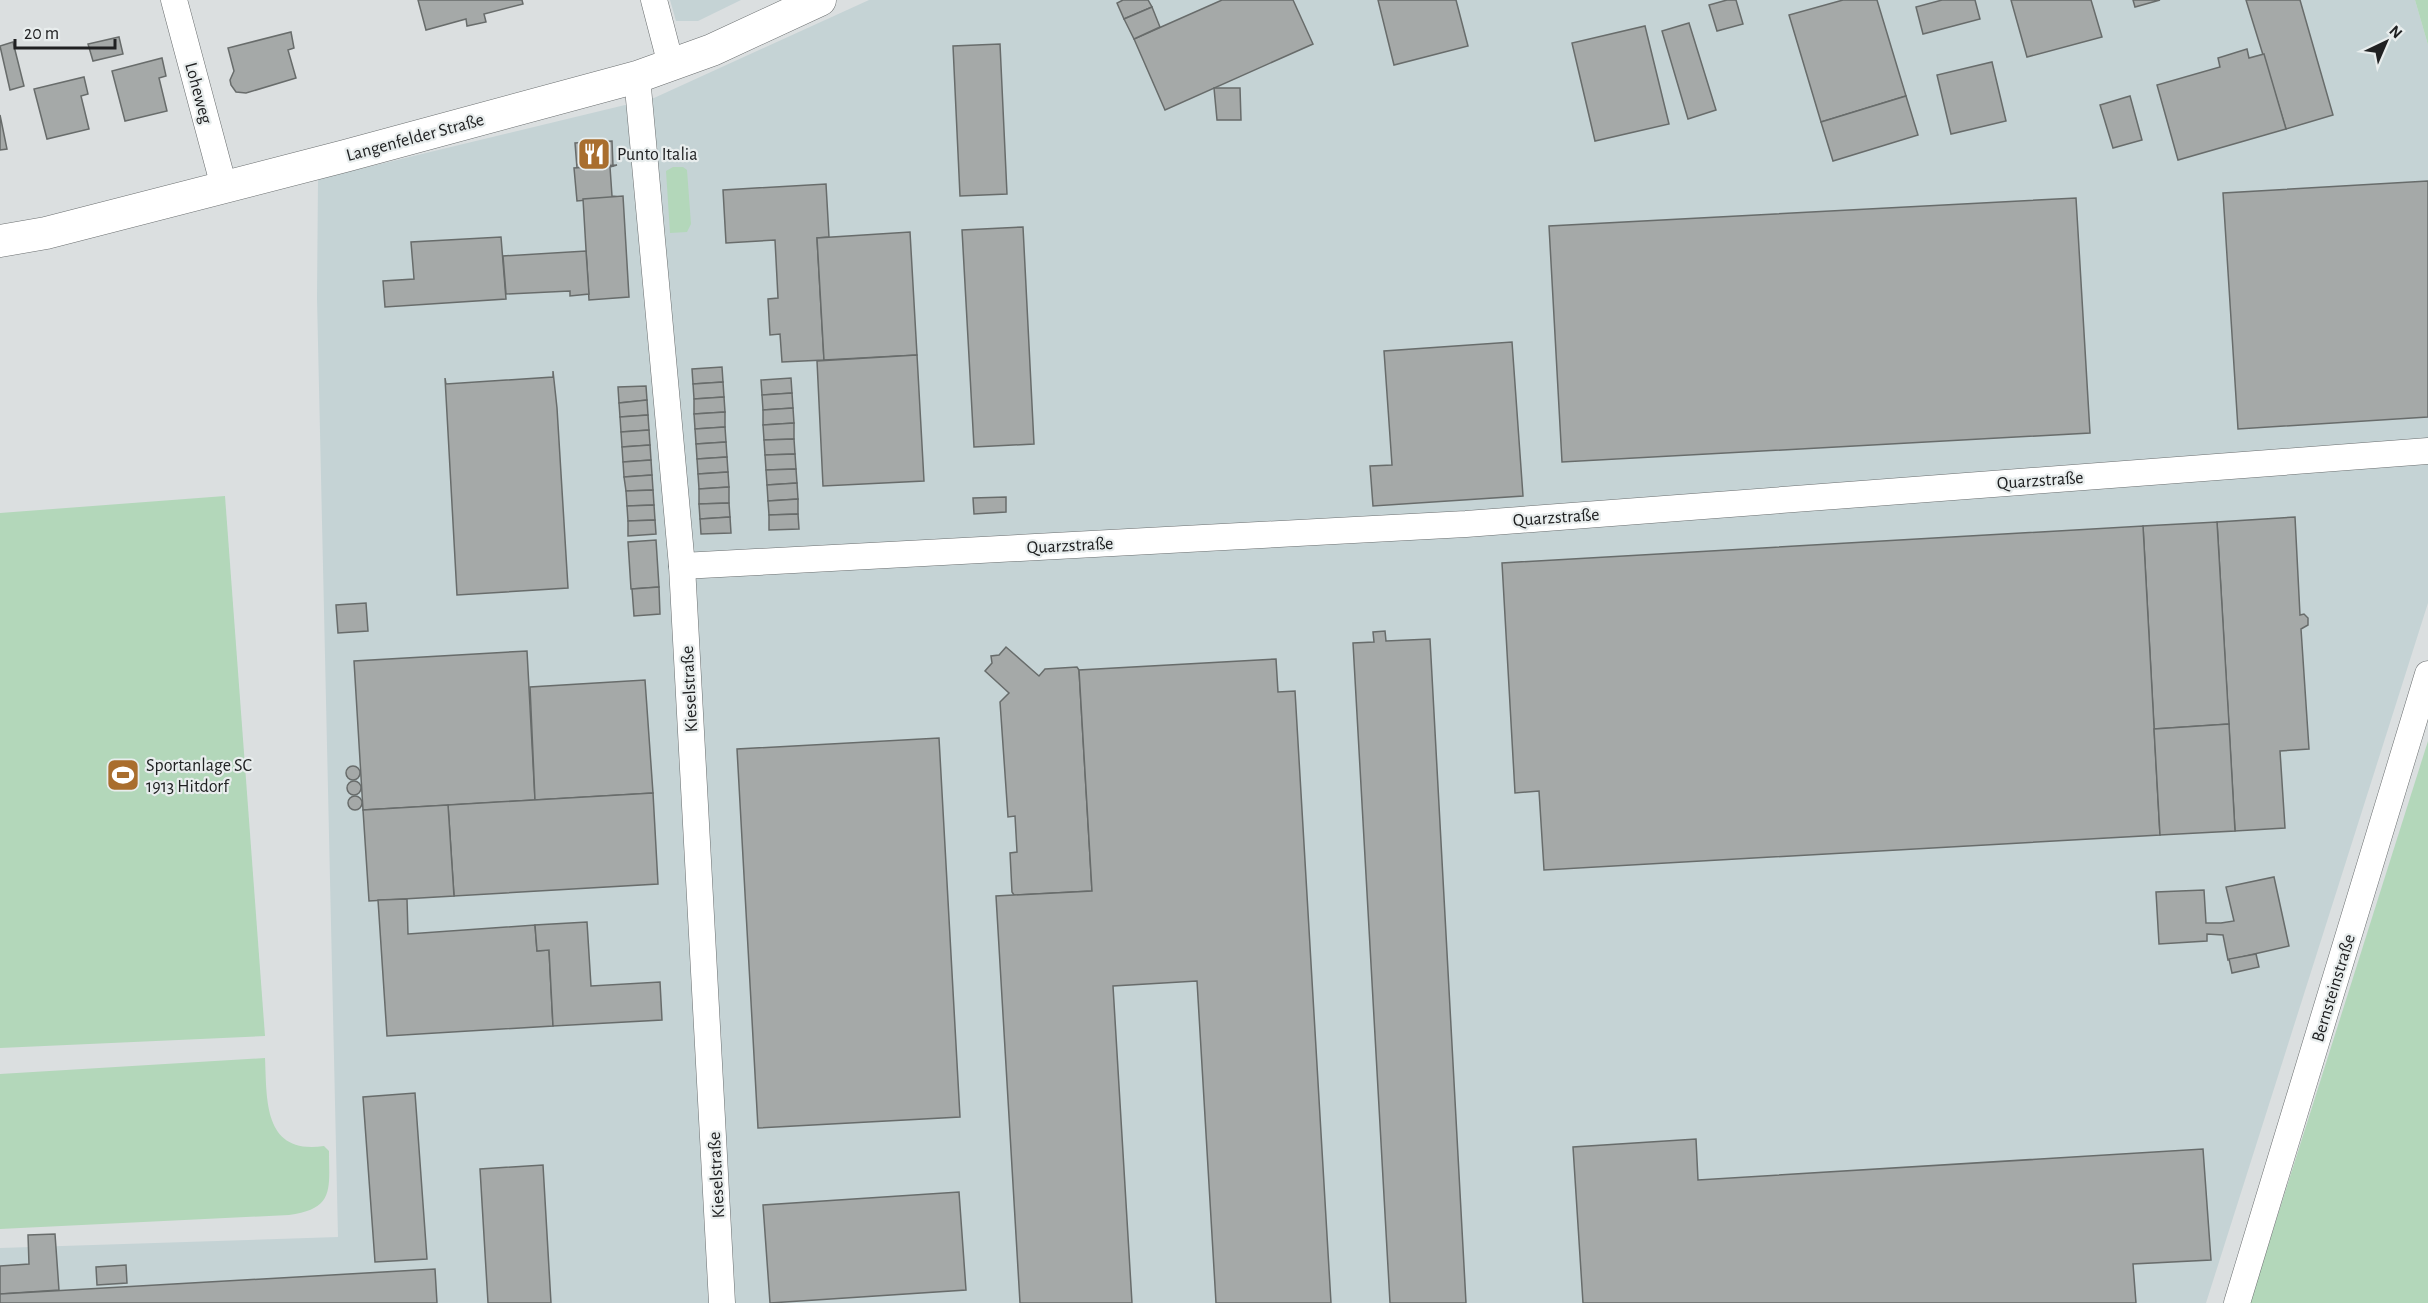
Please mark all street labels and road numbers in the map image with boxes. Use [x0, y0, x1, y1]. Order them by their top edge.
street label: Loheweg [181, 61, 215, 126]
street label: Langenfelder Straße [344, 111, 486, 165]
street label: Quarzstraße [1996, 469, 2084, 493]
street label: Quarzstraße [1512, 506, 1600, 530]
street label: Quarzstraße [1026, 535, 1114, 557]
street label: Kieselstraße [679, 645, 701, 733]
street label: Bernsteinstraße [2309, 932, 2359, 1044]
street label: Kieselstraße [706, 1131, 728, 1219]

